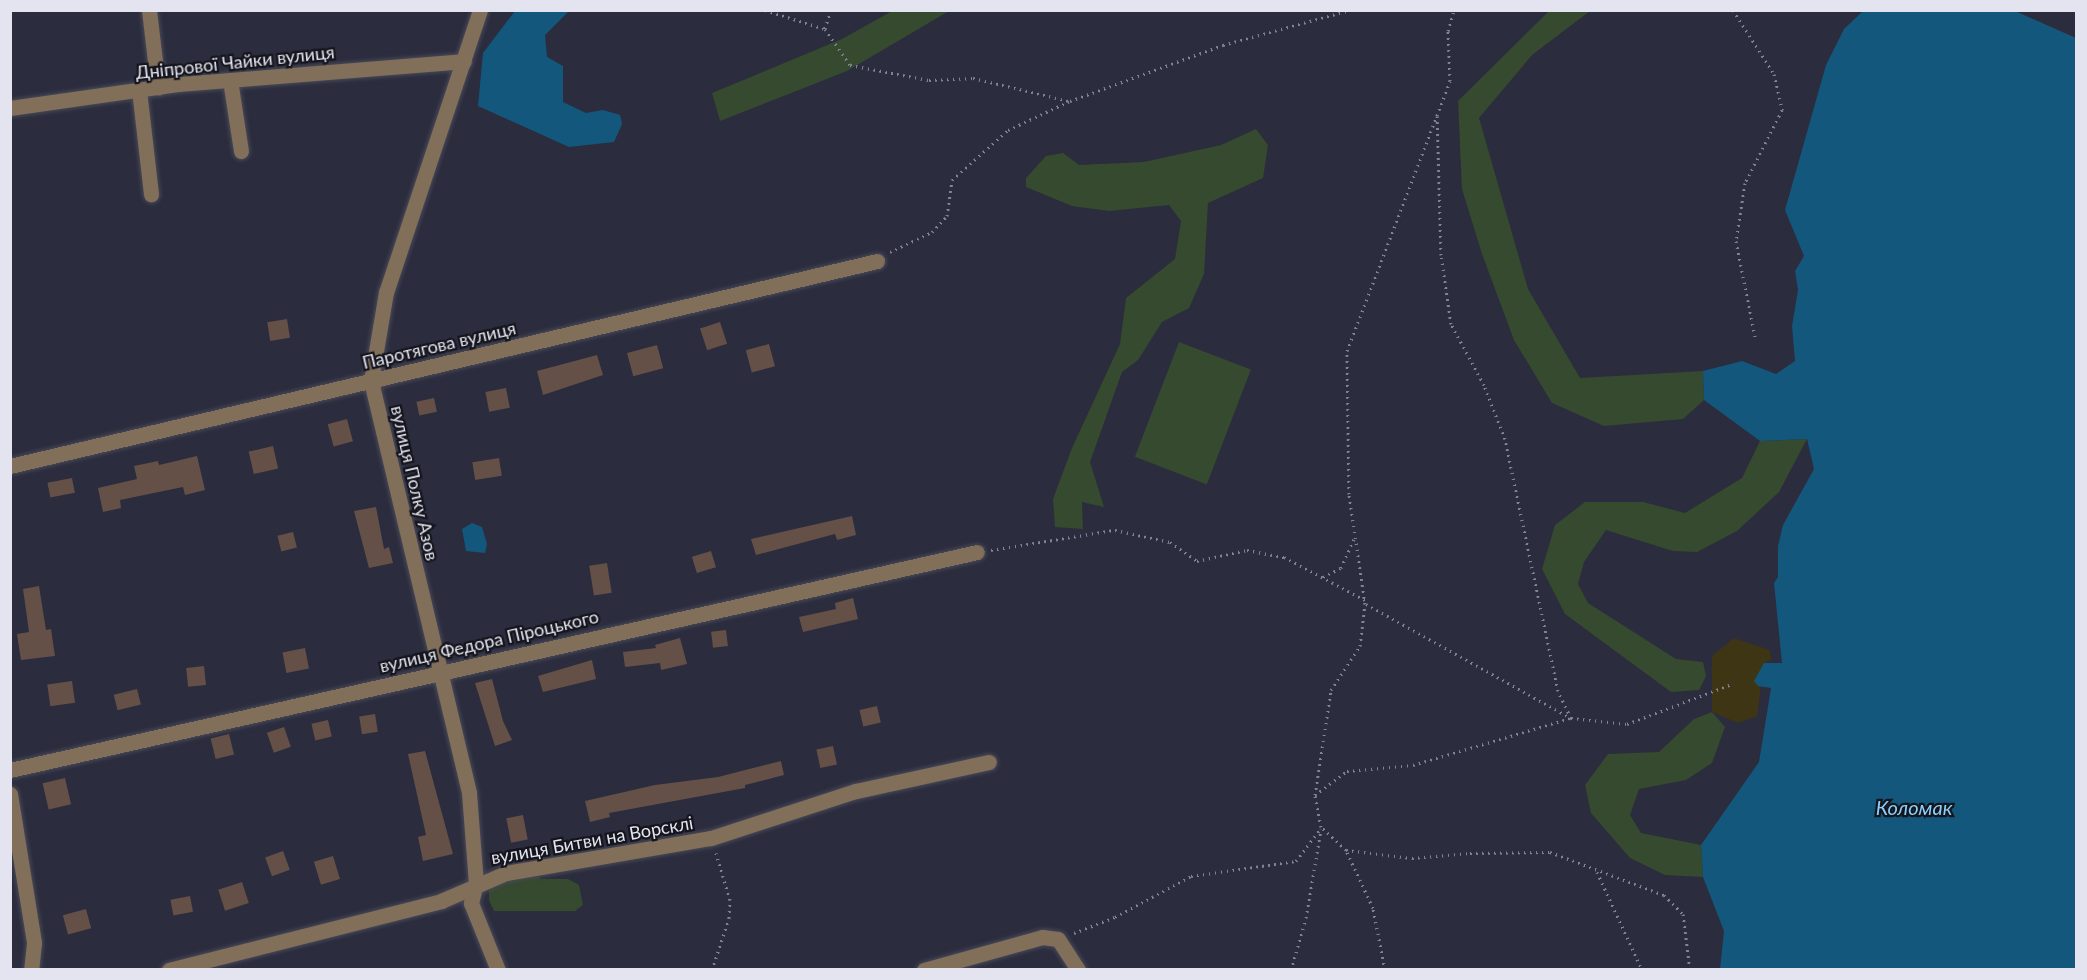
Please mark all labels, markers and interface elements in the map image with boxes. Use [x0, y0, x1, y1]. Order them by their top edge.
street label: Дніпрової Чайки вулиця [134, 41, 336, 83]
street label: Паротягова вулиця [360, 317, 518, 373]
street label: вулиця Полку Азов [387, 403, 443, 563]
street label: вулиця Федора Піроцького [377, 605, 601, 677]
water label: Коломак [1876, 795, 1952, 819]
street label: вулиця Битви на Ворсклі [489, 812, 695, 868]

